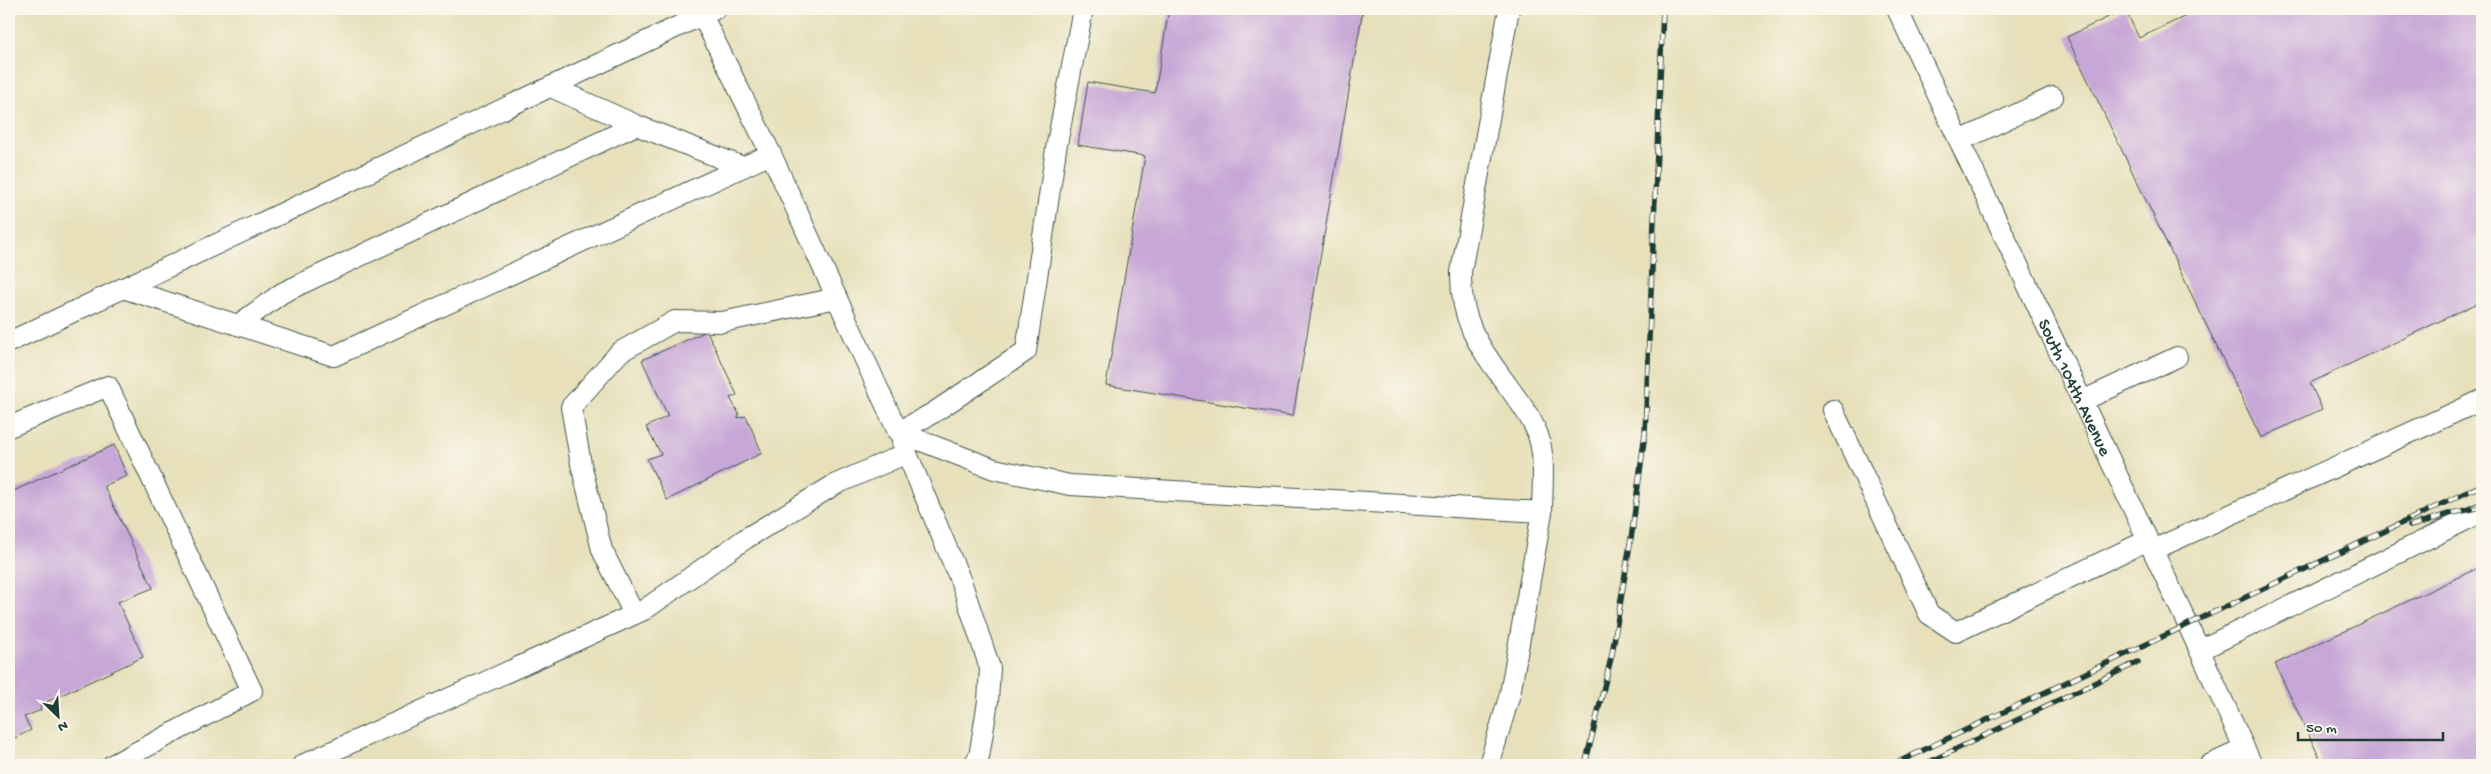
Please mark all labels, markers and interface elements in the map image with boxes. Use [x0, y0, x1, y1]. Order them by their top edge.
street label: South 104th Avenue [2032, 316, 2115, 460]
north arrow [32, 692, 82, 742]
scale bar [2298, 709, 2444, 741]
text: N [55, 716, 70, 735]
text: 50 m [2306, 720, 2337, 738]

